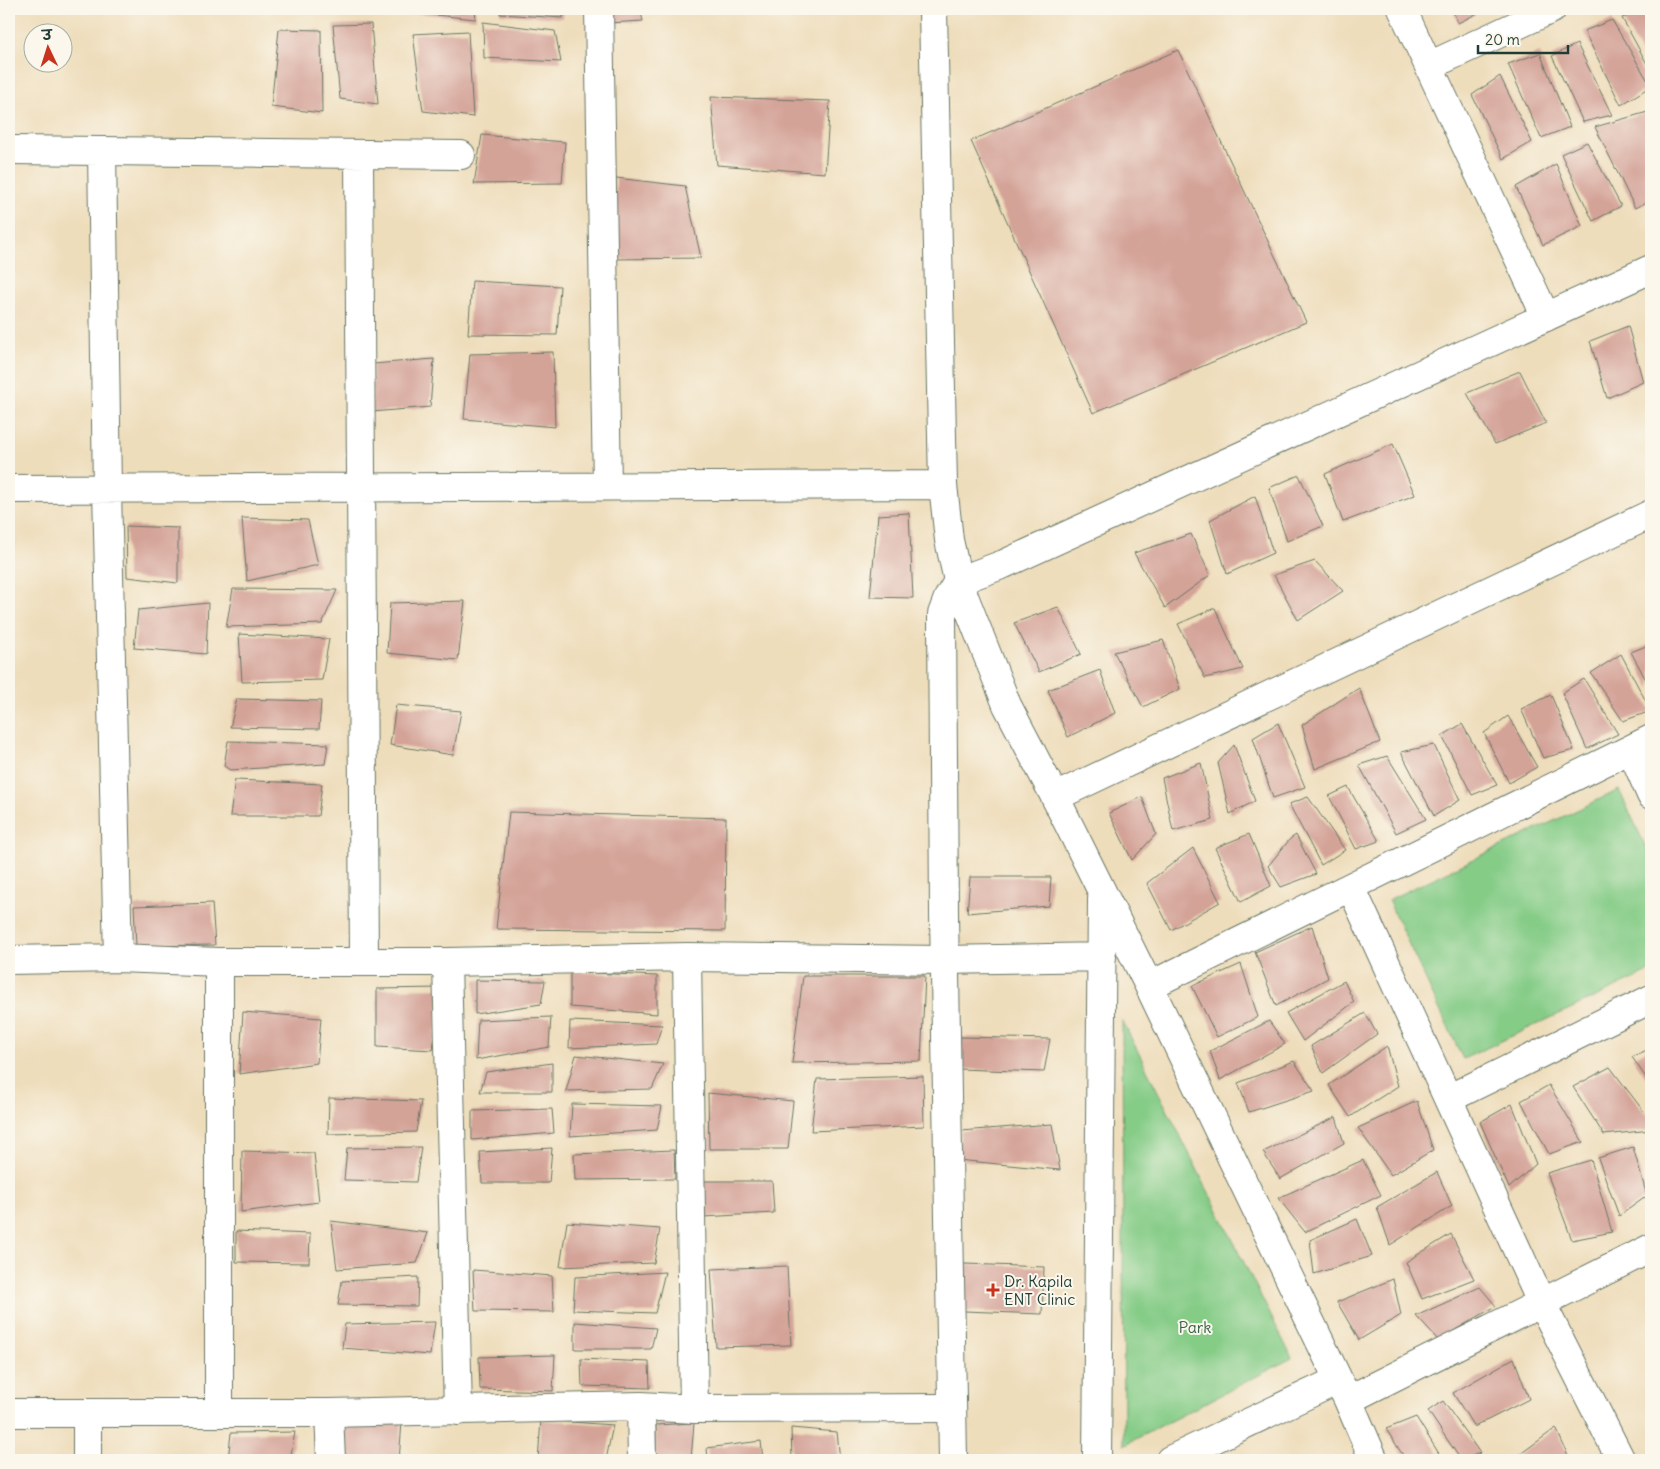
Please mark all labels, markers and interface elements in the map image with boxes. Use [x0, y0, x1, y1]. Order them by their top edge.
north arrow [22, 22, 72, 72]
scale bar [1478, 22, 1568, 54]
text: उ [40, 26, 54, 44]
text: 20 m [1485, 30, 1520, 49]
place label: Dr. Kapila ENT Clinic [1004, 1271, 1075, 1309]
marker: Dr. Kapila ENT Clinic [986, 1283, 1000, 1297]
park label: Park [1178, 1317, 1212, 1337]

